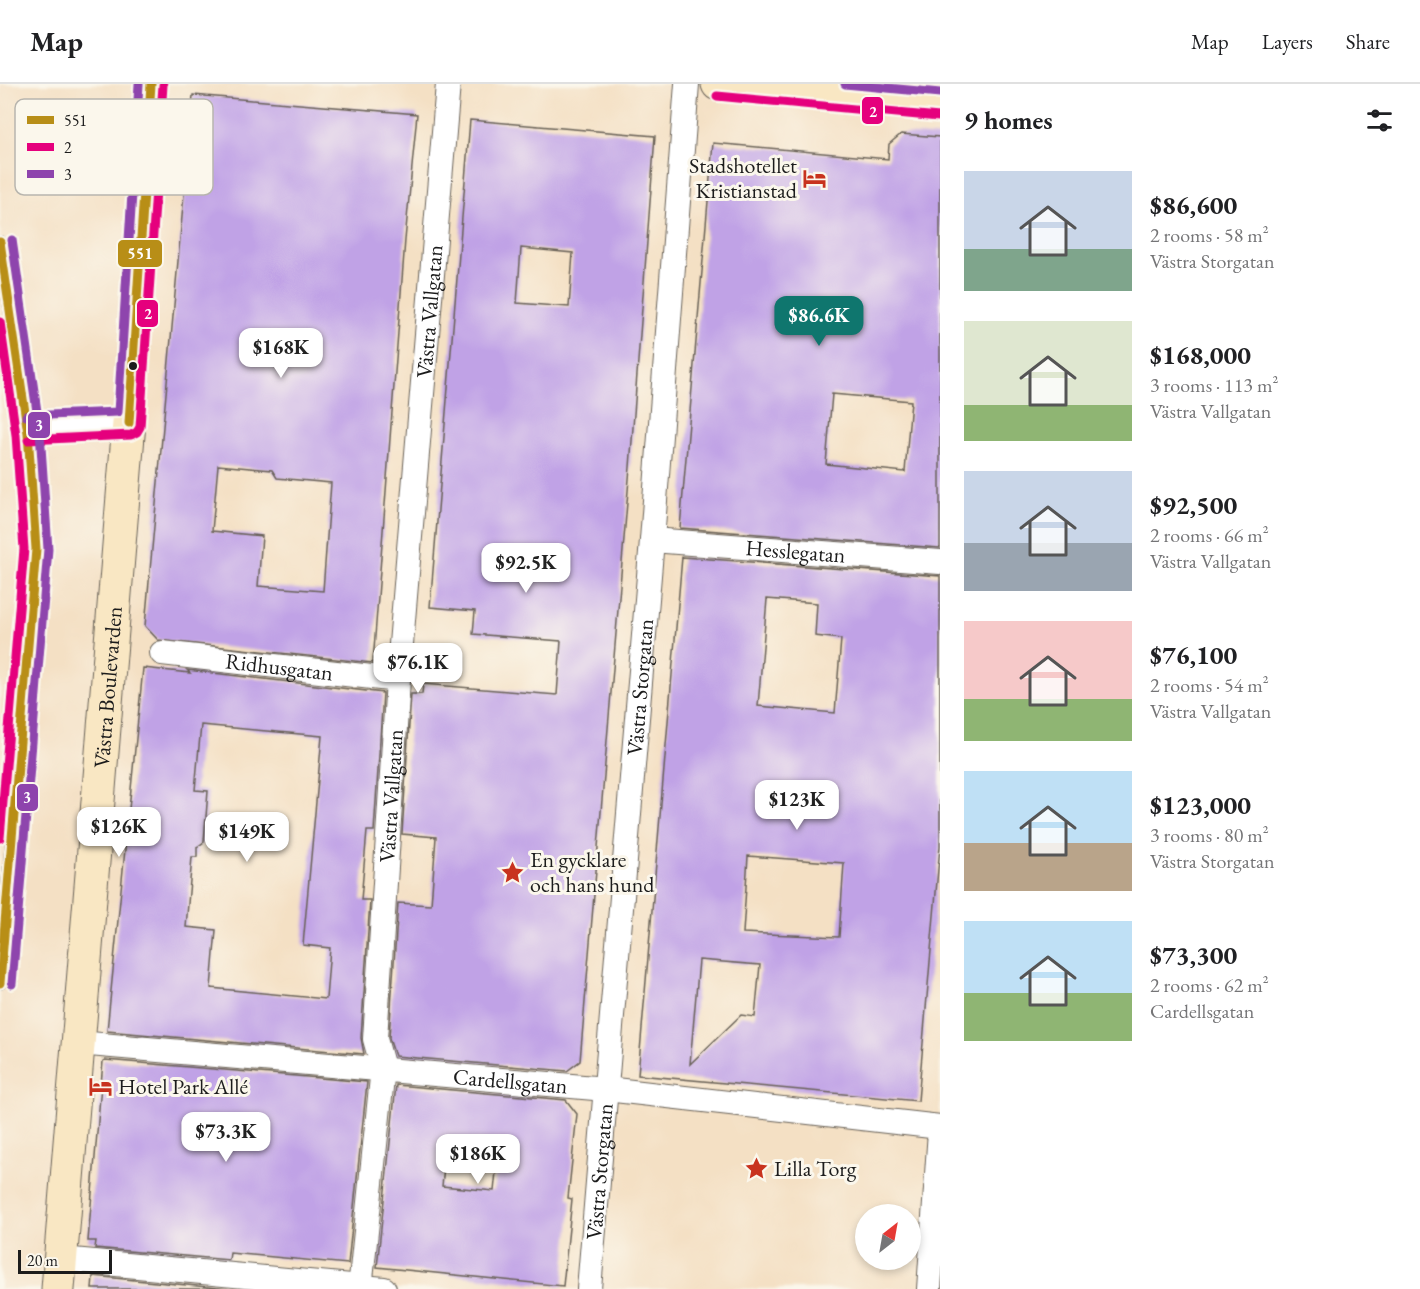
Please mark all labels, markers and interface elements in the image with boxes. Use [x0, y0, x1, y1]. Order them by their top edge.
text: Map [30, 23, 83, 59]
text: Map [1191, 28, 1229, 55]
text: Layers [1262, 28, 1313, 55]
text: Share [1346, 28, 1390, 55]
line badge: 2 [861, 96, 884, 125]
legend [15, 99, 213, 195]
text: 2 [869, 101, 878, 122]
text: 9 homes [964, 103, 1053, 137]
icon: filters [1363, 104, 1396, 137]
text: 551 [64, 110, 87, 131]
text: 2 [64, 137, 72, 158]
place label: Stadshotellet Kristianstad [689, 151, 798, 205]
text: 3 [64, 164, 72, 185]
hotel icon: Stadshotellet Kristianstad [802, 165, 828, 191]
text: $86,600 [1150, 188, 1237, 222]
icon: home [1012, 195, 1084, 267]
text: 2 rooms · 58 m² [1150, 222, 1269, 248]
line badge: 551 [117, 239, 163, 268]
text: 551 [127, 243, 153, 264]
street label: Västra Vallgatan [409, 243, 449, 379]
text: Västra Storgatan [1150, 248, 1274, 274]
pin: $86.6K [770, 296, 868, 347]
line badge: 2 [136, 299, 159, 328]
text: $86.6K [788, 302, 850, 328]
text: 2 [144, 303, 153, 324]
pin: $168K [239, 328, 323, 379]
text: $168K [253, 334, 309, 360]
text: $168,000 [1150, 338, 1251, 372]
icon: home [1012, 345, 1084, 417]
unlabelled marker [127, 360, 139, 372]
text: 3 rooms · 113 m² [1150, 372, 1278, 398]
text: Västra Vallgatan [1150, 398, 1271, 424]
line badge: 3 [27, 411, 51, 439]
text: 3 [35, 415, 43, 436]
text: $92,500 [1150, 488, 1237, 522]
icon: home [1012, 495, 1084, 567]
text: 2 rooms · 66 m² [1150, 522, 1269, 548]
street label: Hesslegatan [744, 533, 847, 570]
pin: $92.5K [477, 543, 575, 594]
text: Västra Vallgatan [1150, 548, 1271, 574]
text: $92.5K [495, 549, 557, 575]
street label: Västra Boulevarden [87, 605, 129, 769]
street label: Västra Storgatan [620, 617, 660, 757]
text: $76,100 [1150, 638, 1237, 672]
pin: $76.1K [369, 643, 467, 694]
icon: home [1012, 645, 1084, 717]
street label: Ridhusgatan [224, 646, 335, 687]
text: $76.1K [387, 649, 449, 675]
text: 2 rooms · 54 m² [1150, 672, 1269, 698]
text: Västra Vallgatan [1150, 698, 1271, 724]
street label: Västra Vallgatan [372, 728, 410, 863]
pin: $123K [755, 780, 839, 831]
line badge: 3 [16, 783, 39, 812]
text: $123K [769, 786, 825, 812]
text: 3 [23, 787, 31, 808]
text: $123,000 [1150, 788, 1251, 822]
icon: home [1012, 795, 1084, 867]
pin: $126K [77, 807, 161, 858]
pin: $149K [205, 812, 289, 863]
text: $126K [91, 813, 147, 839]
text: $149K [219, 818, 275, 844]
text: 3 rooms · 80 m² [1150, 822, 1269, 848]
place label: En gycklare och hans hund [530, 845, 655, 899]
text: Västra Storgatan [1150, 848, 1274, 874]
place icon: En gycklare och hans hund [499, 859, 525, 885]
text: $73,300 [1150, 938, 1237, 972]
icon: home [1012, 945, 1084, 1017]
text: 2 rooms · 62 m² [1150, 972, 1269, 998]
text: Cardellsgatan [1150, 998, 1254, 1024]
street label: Cardellsgatan [452, 1062, 569, 1101]
place label: Hotel Park Allé [118, 1072, 249, 1101]
hotel icon: Hotel Park Allé [87, 1073, 113, 1099]
street label: Västra Storgatan [579, 1102, 620, 1241]
pin: $73.3K [177, 1112, 275, 1163]
text: $73.3K [195, 1118, 257, 1144]
pin: $186K [436, 1134, 520, 1185]
text: $186K [450, 1140, 506, 1166]
place label: Lilla Torg [774, 1154, 857, 1183]
place icon: Lilla Torg [743, 1155, 769, 1181]
north arrow [855, 1204, 921, 1270]
map controls [855, 1204, 921, 1270]
scale bar [18, 1247, 112, 1274]
text: 20 m [27, 1250, 58, 1271]

